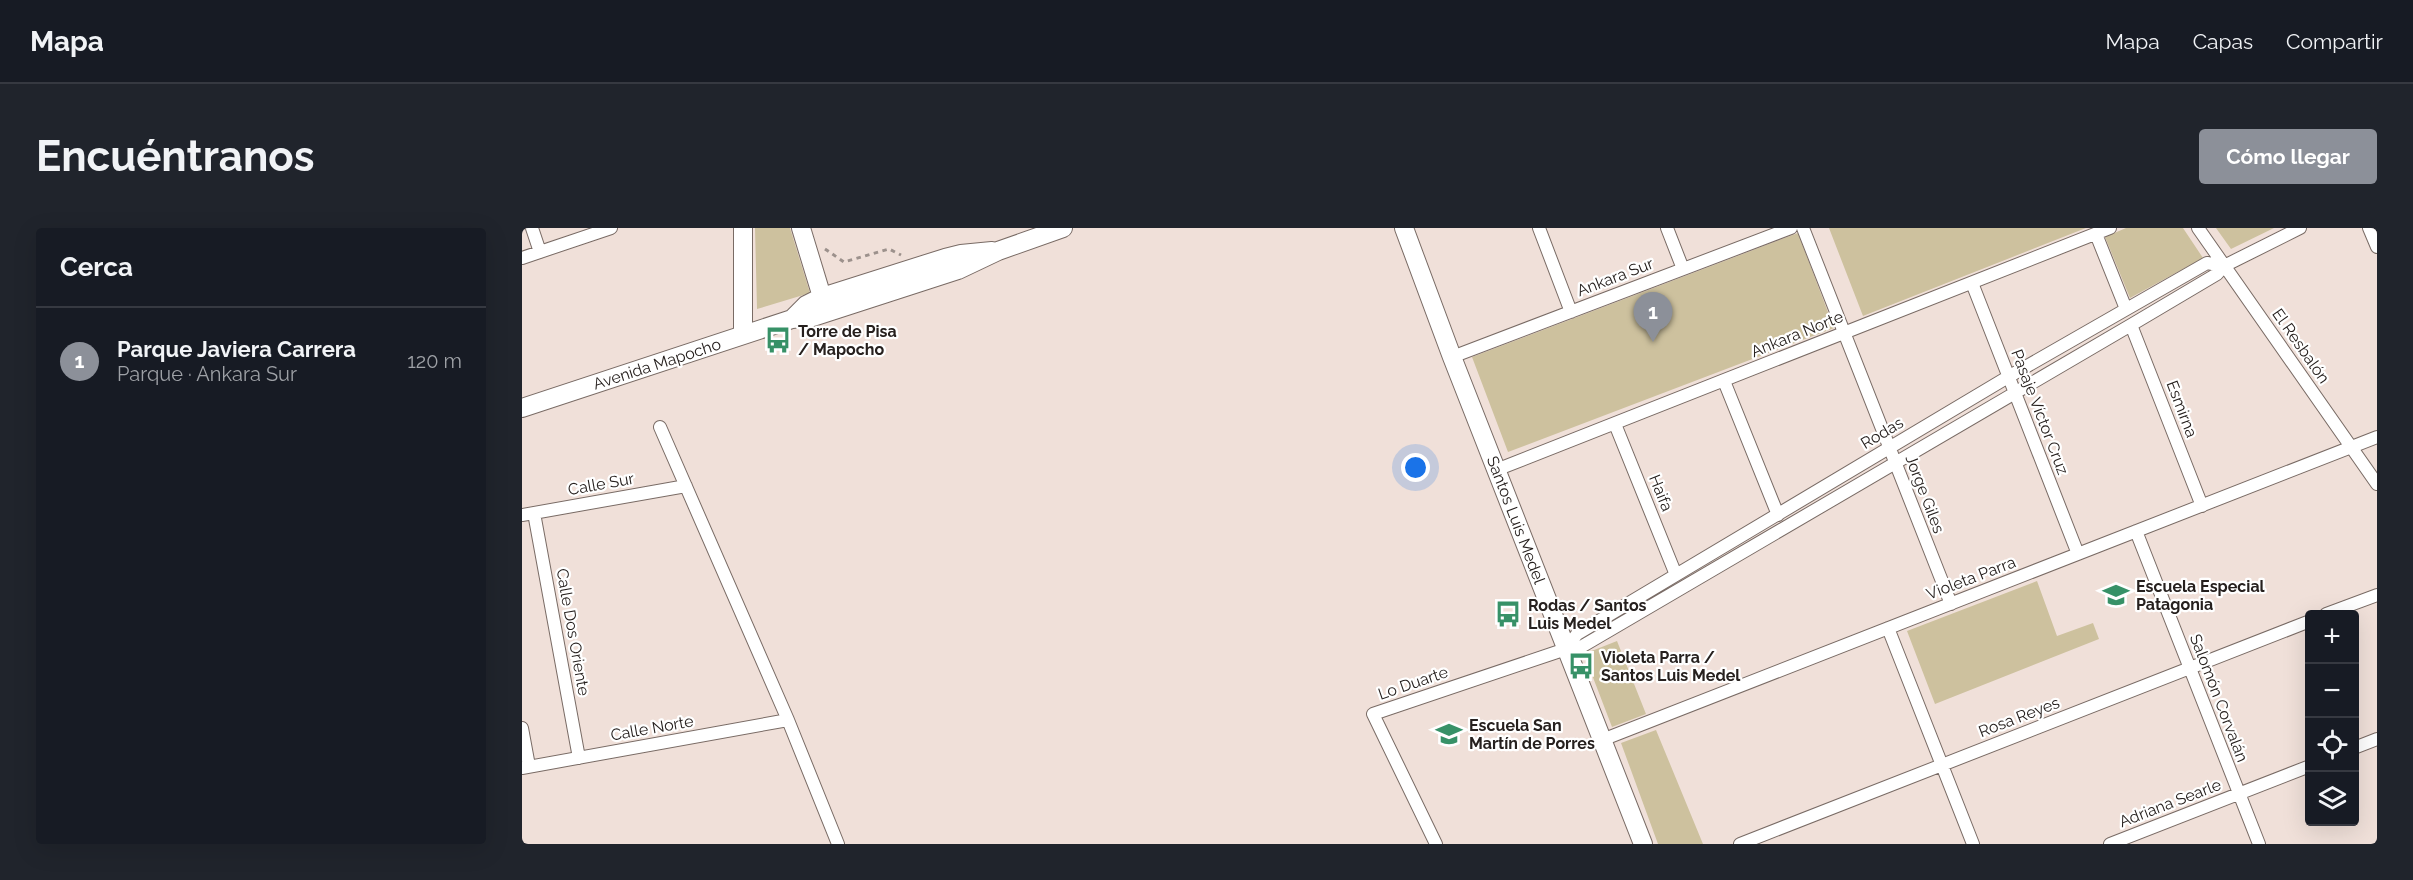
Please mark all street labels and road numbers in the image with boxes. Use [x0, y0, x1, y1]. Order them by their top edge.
street label: Ankara Sur [1574, 254, 1656, 300]
street label: El Resbalón [2268, 305, 2334, 387]
street label: Ankara Norte [1748, 307, 1846, 361]
street label: Avenida Mapocho [591, 334, 723, 394]
street label: Pasaje Víctor Cruz [2007, 347, 2073, 477]
street label: Esmirna [2163, 378, 2201, 440]
street label: Rodas [1857, 413, 1907, 453]
street label: Jorge Giles [1901, 452, 1949, 536]
street label: Santos Luis Medel [1483, 453, 1549, 587]
street label: Calle Sur [566, 469, 636, 499]
street label: Haifa [1645, 472, 1677, 514]
street label: Violeta Parra [1924, 552, 2018, 604]
street label: Calle Dos Oriente [552, 567, 594, 697]
street label: Salomón Corvalán [2186, 631, 2252, 765]
street label: Lo Duarte [1376, 662, 1450, 704]
street label: Rosa Reyes [1976, 693, 2062, 741]
street label: Calle Norte [609, 711, 695, 745]
street label: Adriana Searle [2116, 775, 2224, 831]

